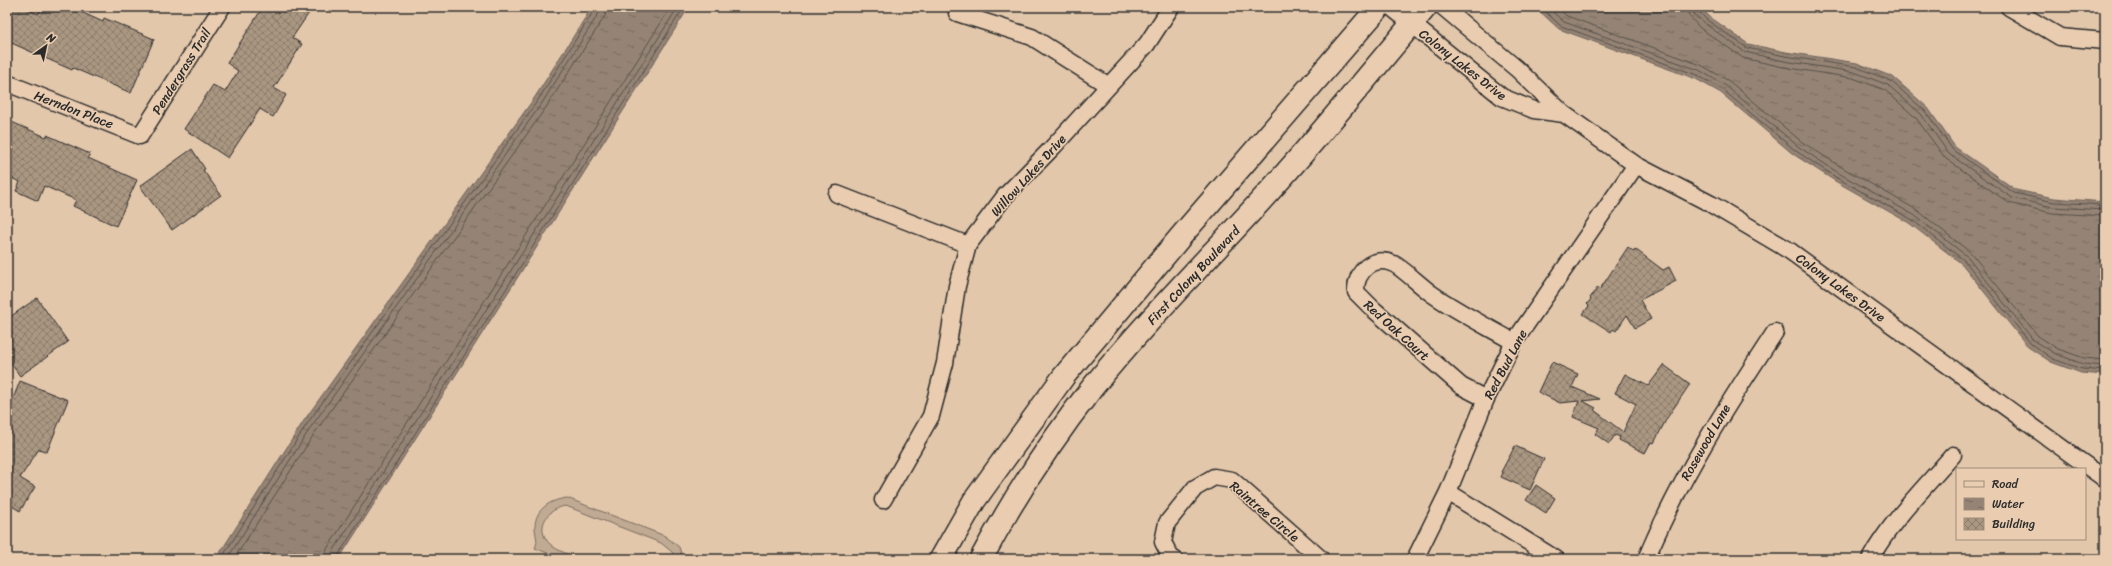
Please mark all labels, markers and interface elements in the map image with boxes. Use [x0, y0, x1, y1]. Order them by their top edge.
street label: Pendergrass Trail [146, 23, 217, 119]
street label: Colony Lakes Drive [1414, 23, 1512, 106]
north arrow [26, 26, 66, 66]
text: N [42, 27, 60, 48]
street label: Herndon Place [31, 84, 117, 135]
street label: Willow Lakes Drive [985, 129, 1072, 222]
street label: First Colony Boulevard [1141, 219, 1247, 330]
street label: Colony Lakes Drive [1791, 247, 1891, 328]
street label: Red Oak Court [1358, 294, 1435, 367]
street label: Red Bud Lane [1477, 325, 1534, 403]
street label: Rosewood Lane [1674, 400, 1737, 485]
legend [1956, 468, 2086, 540]
text: Road [1992, 473, 2019, 495]
street label: Raintree Circle [1224, 475, 1305, 548]
text: Water [1992, 493, 2025, 515]
text: Building [1992, 513, 2035, 535]

